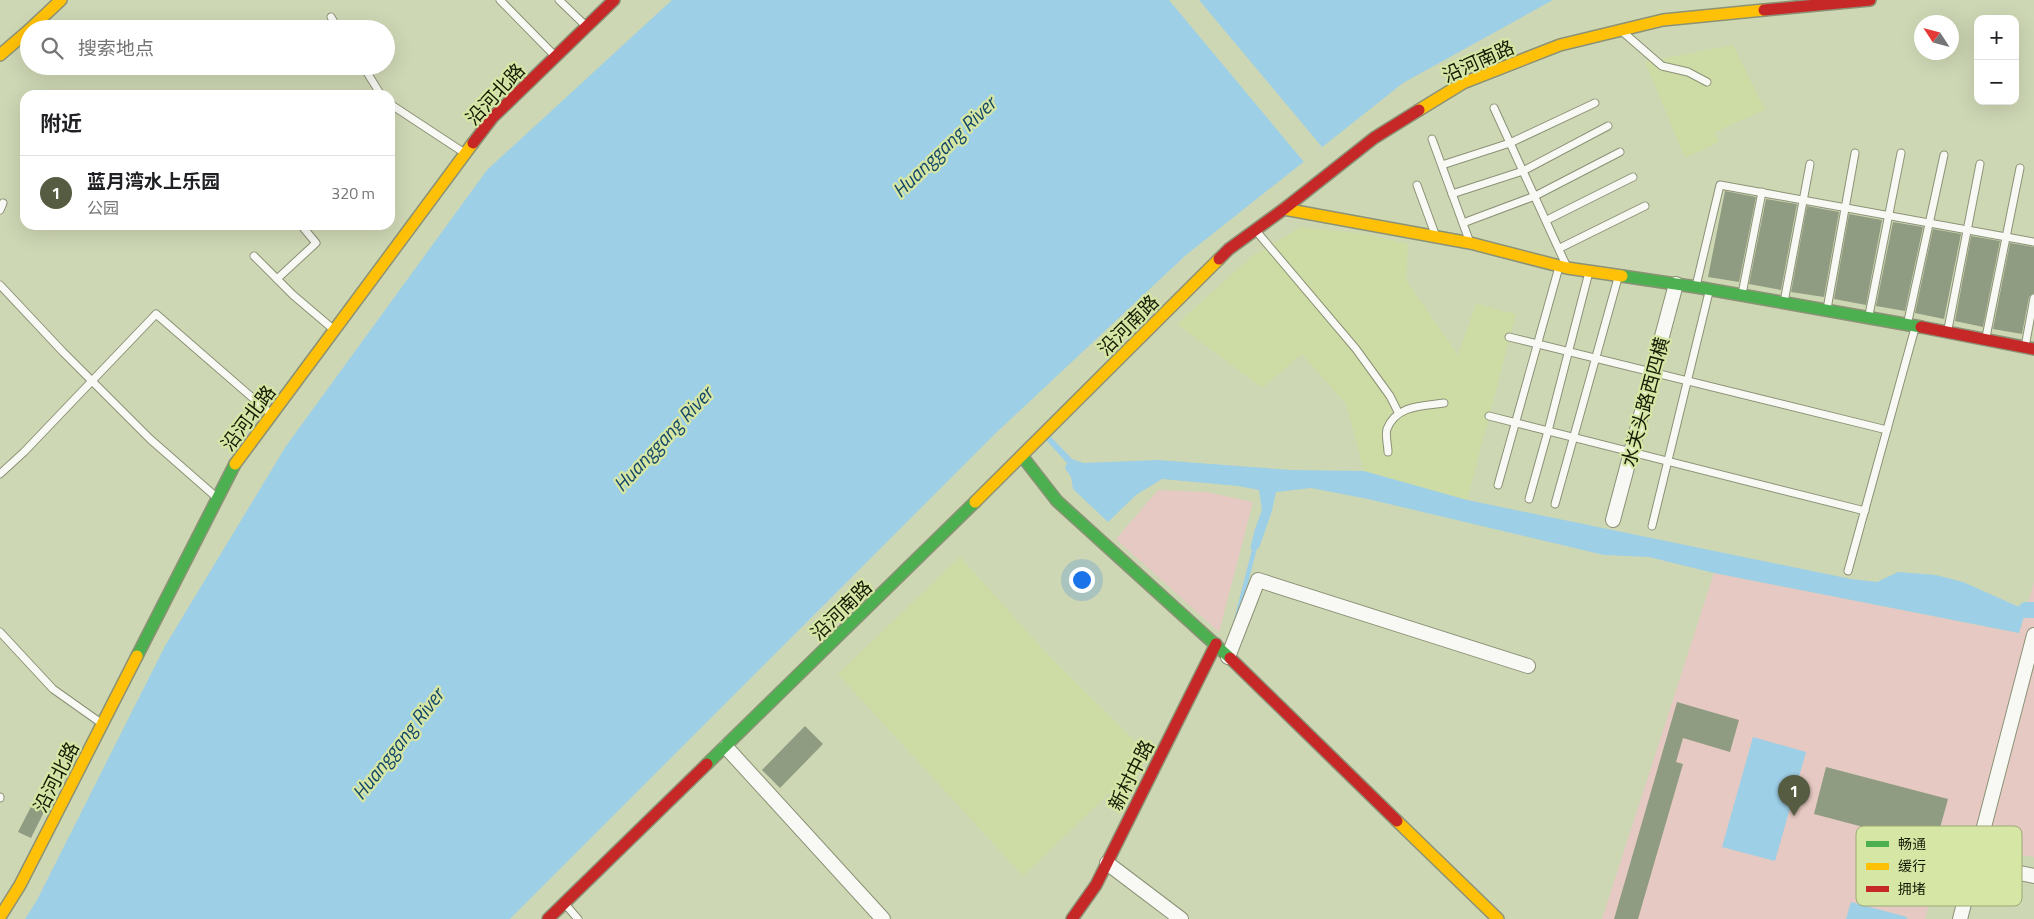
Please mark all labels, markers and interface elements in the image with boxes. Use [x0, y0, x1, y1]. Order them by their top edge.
north arrow [1914, 15, 1959, 60]
map controls [1974, 15, 2019, 105]
button: + [1974, 15, 2019, 60]
search box [20, 20, 395, 75]
street label: 沿河南路 [1437, 32, 1518, 89]
text: 搜索地点 [78, 33, 154, 62]
icon: search [38, 34, 66, 62]
street label: 沿河北路 [458, 56, 531, 131]
button: − [1974, 60, 2019, 105]
water label: Huanggang River [884, 87, 1005, 205]
text: 附近 [40, 107, 82, 139]
text: 蓝月湾水上乐园 [87, 166, 220, 195]
text: 1 [52, 181, 60, 205]
text: 320 m [331, 181, 375, 205]
text: 公园 [87, 196, 119, 220]
street label: 沿河南路 [1091, 288, 1165, 362]
street label: 水关头路西四横 [1613, 334, 1676, 470]
water label: Huanggang River [605, 377, 722, 498]
street label: 沿河北路 [213, 379, 282, 457]
your location [1069, 567, 1095, 593]
street label: 沿河南路 [803, 573, 878, 646]
water label: Huanggang River [344, 679, 453, 806]
street label: 新村中路 [1100, 734, 1161, 815]
street label: 沿河北路 [25, 736, 86, 817]
pin: 1 [1778, 775, 1810, 816]
legend [1856, 826, 2022, 906]
text: 畅通 [1898, 833, 1926, 854]
text: 缓行 [1898, 855, 1926, 876]
text: 拥堵 [1898, 878, 1926, 899]

